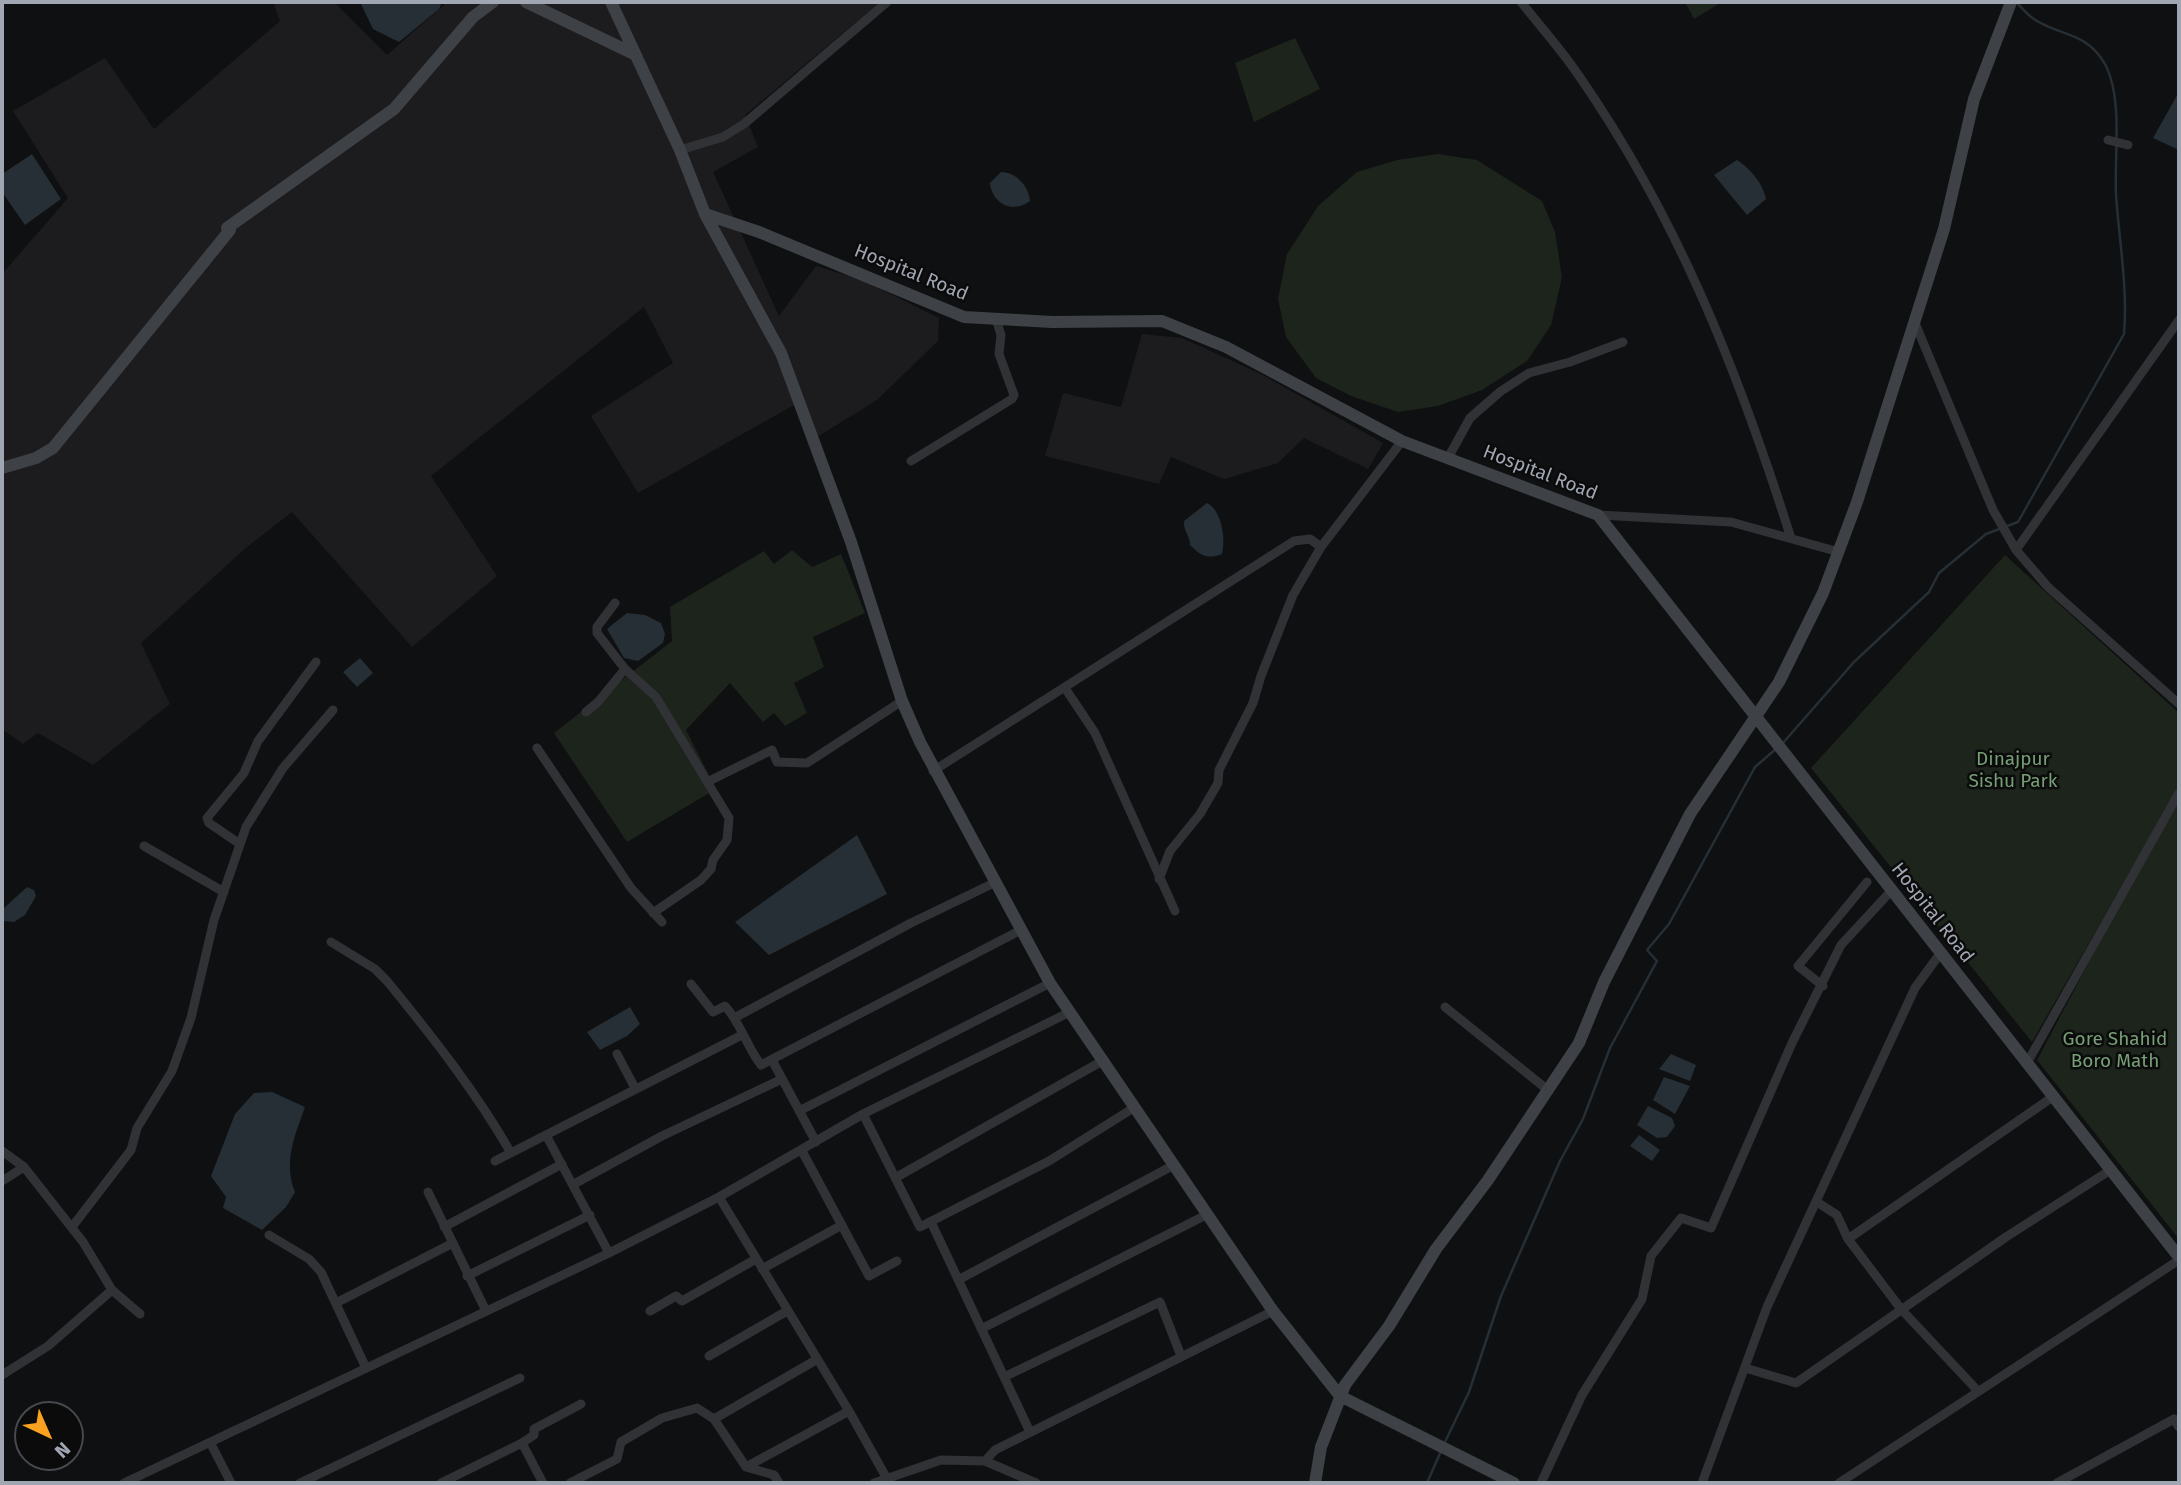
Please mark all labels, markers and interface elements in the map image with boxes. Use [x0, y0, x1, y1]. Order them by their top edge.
street label: Hospital Road [851, 240, 971, 306]
street label: Hospital Road [1480, 441, 1600, 505]
park label: Dinajpur Sishu Park [1968, 749, 2058, 793]
street label: Hospital Road [1886, 858, 1978, 968]
park label: Gore Shahid Boro Math [2063, 1029, 2167, 1073]
north arrow [14, 1401, 84, 1471]
text: N [50, 1437, 75, 1463]

